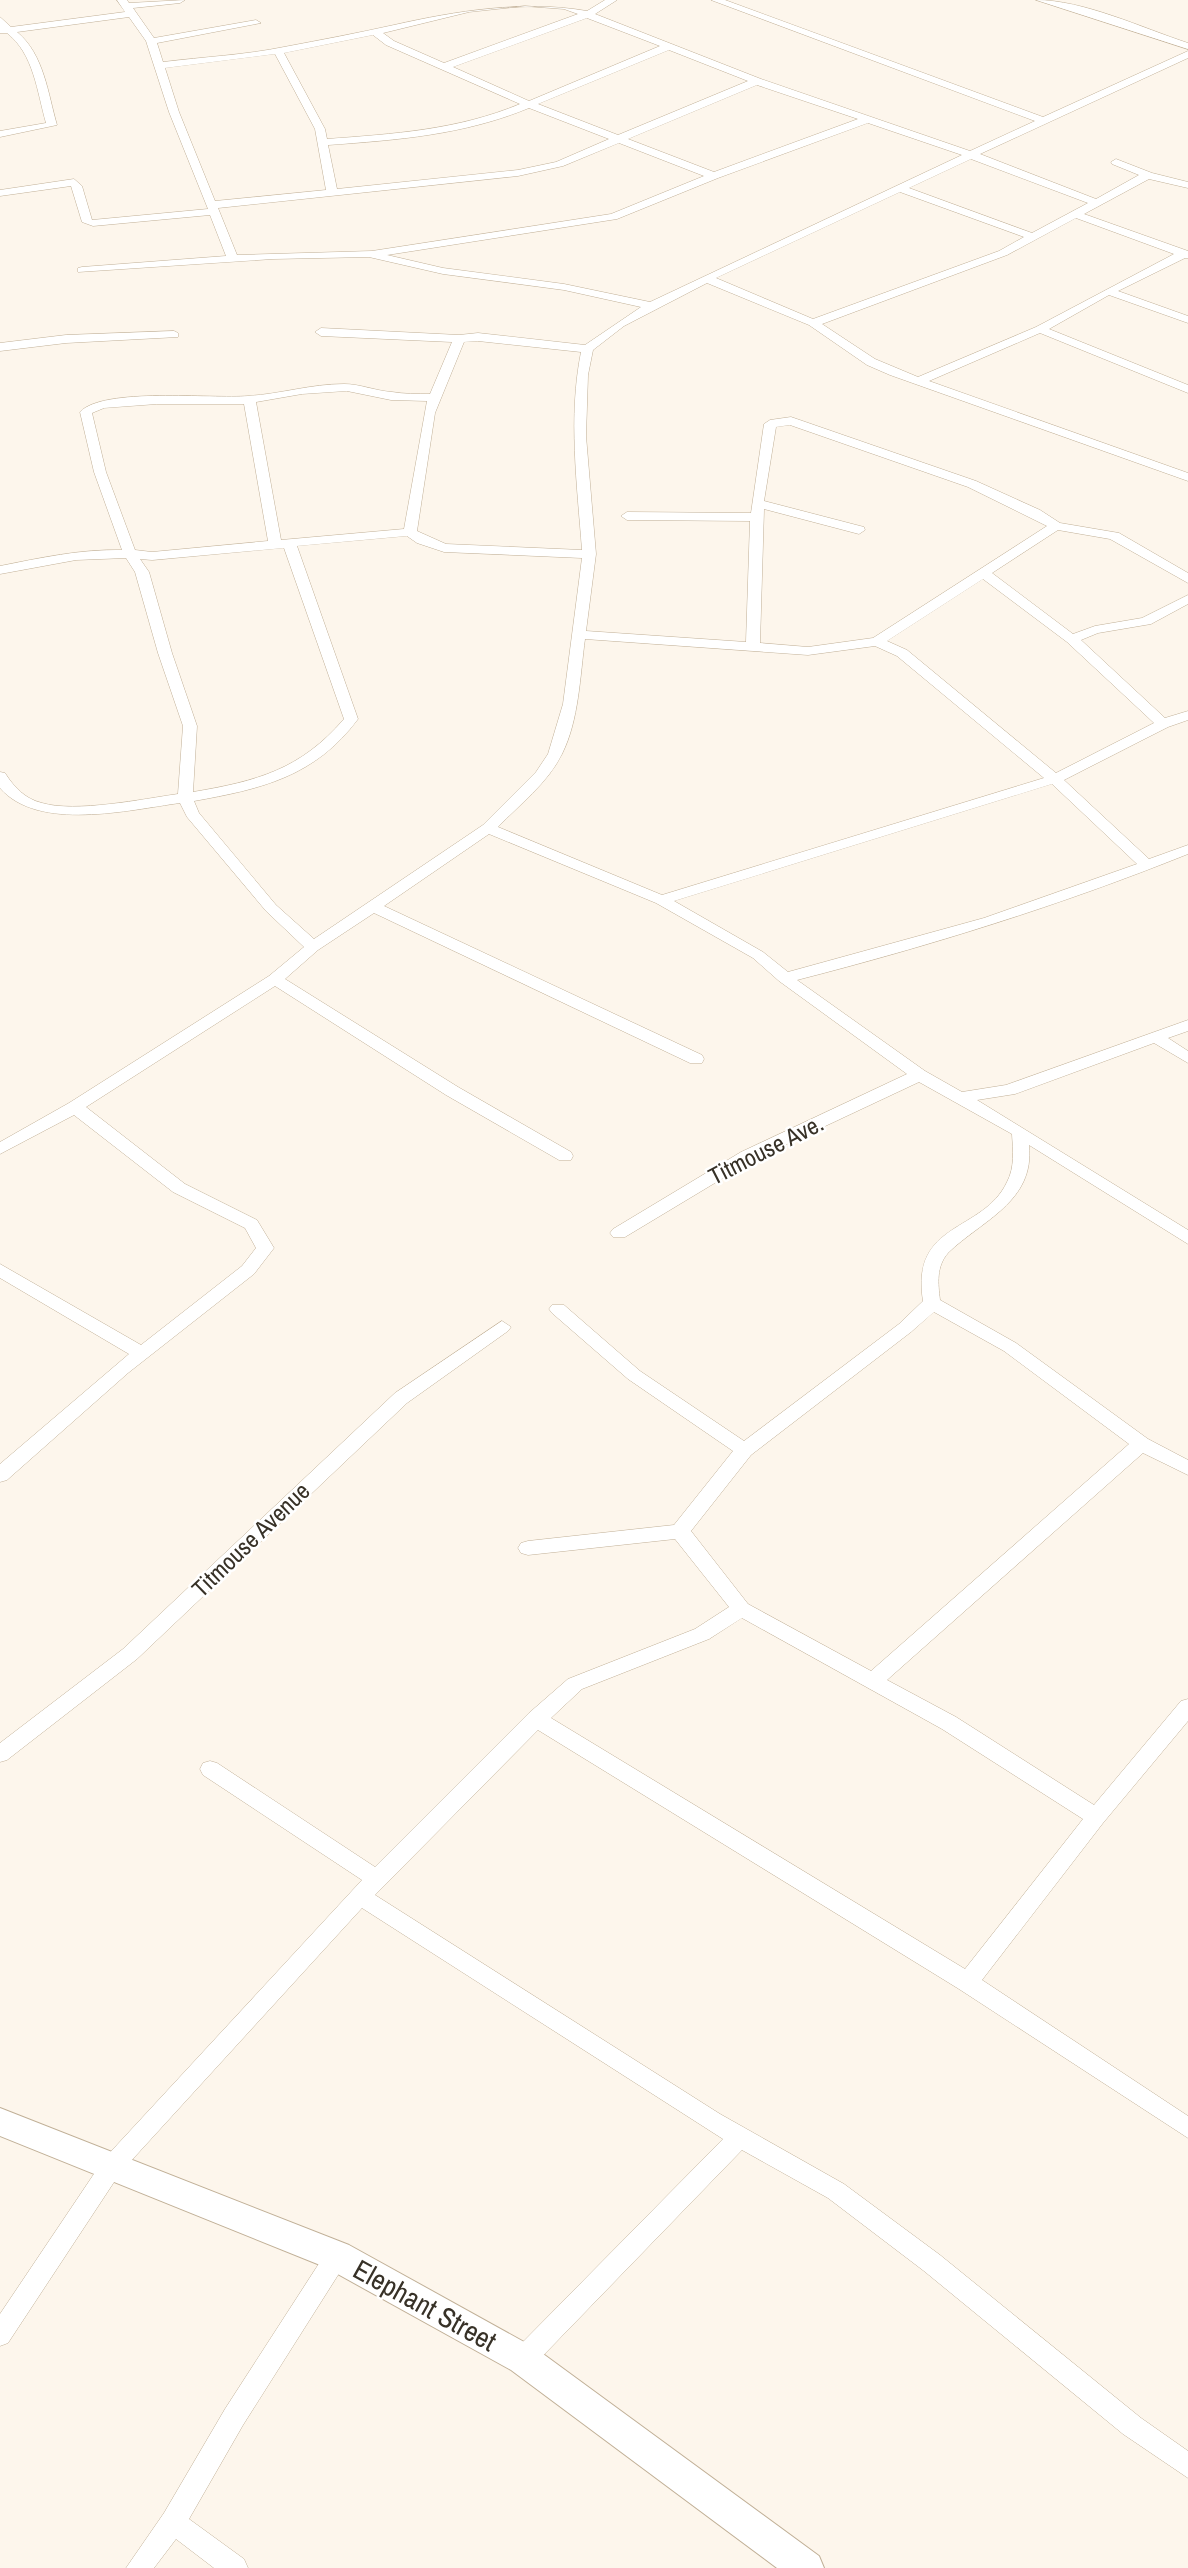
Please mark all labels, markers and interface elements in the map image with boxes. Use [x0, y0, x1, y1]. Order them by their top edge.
street label: Titmouse Ave. [703, 1106, 829, 1192]
street label: Titmouse Avenue [184, 1475, 316, 1604]
street label: Elephant Street [347, 2250, 503, 2360]

